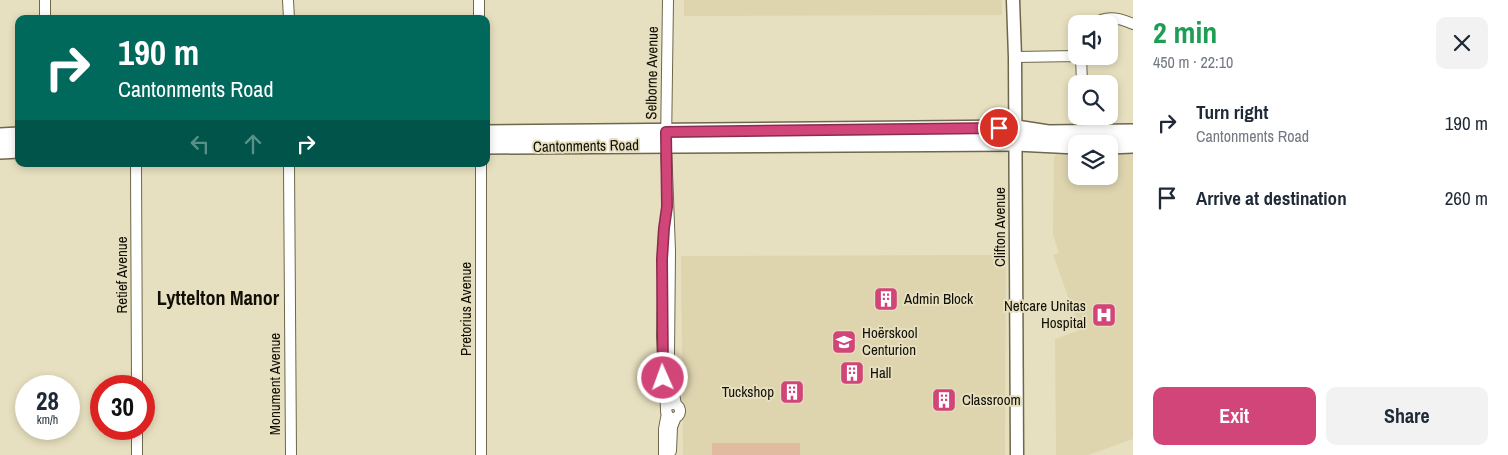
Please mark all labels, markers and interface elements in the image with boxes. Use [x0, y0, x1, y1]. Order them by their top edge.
text: 2 min [1153, 12, 1217, 52]
map controls [1068, 15, 1118, 185]
button: sound [1068, 15, 1118, 65]
button: close [1436, 17, 1488, 69]
street label: Selborne Avenue [640, 26, 663, 120]
text: 190 m [118, 29, 199, 76]
icon: right [35, 35, 100, 100]
text: 450 m · 22:10 [1153, 51, 1233, 73]
text: Cantonments Road [118, 74, 273, 104]
button: search [1068, 75, 1118, 125]
text: Turn right [1196, 99, 1268, 125]
pin [978, 107, 1020, 149]
icon: right [1153, 109, 1181, 137]
text: 190 m [1445, 110, 1488, 136]
icon: arrive [985, 114, 1013, 142]
text: Cantonments Road [1196, 125, 1309, 147]
icon: left [186, 130, 214, 158]
icon: ahead [239, 130, 267, 158]
icon: right [292, 130, 320, 158]
street label: Cantonments Road [533, 134, 639, 157]
button: layers [1068, 135, 1118, 185]
icon: arrive [1153, 184, 1181, 212]
text: Arrive at destination [1196, 185, 1347, 211]
text: 260 m [1445, 185, 1488, 211]
street label: Clifton Avenue [989, 187, 1010, 267]
street label: Retief Avenue [111, 236, 132, 314]
street label: Pretorius Avenue [455, 262, 476, 356]
district label: Lyttelton Manor [157, 284, 280, 311]
building icon: Admin Block [873, 286, 899, 312]
place label: Admin Block [903, 288, 974, 309]
place label: Netcare Unitas Hospital [1004, 295, 1086, 333]
hospital icon: Netcare Unitas Hospital [1091, 302, 1117, 328]
place label: Hoërskool Centurion [862, 322, 917, 360]
school or university icon: Hoërskool Centurion [831, 329, 857, 355]
street label: Monument Avenue [264, 333, 285, 435]
position arrow [636, 351, 688, 403]
building icon: Hall [839, 360, 865, 386]
place label: Hall [870, 362, 891, 383]
speed limit sign: 30 [90, 375, 155, 440]
building icon: Tuckshop [779, 379, 805, 405]
place label: Tuckshop [722, 381, 774, 402]
text: 28 [36, 384, 59, 418]
building icon: Classroom [931, 387, 957, 413]
button: Exit [1153, 387, 1316, 445]
button: Share [1326, 387, 1488, 445]
place label: Classroom [962, 389, 1021, 410]
text: km/h [37, 412, 58, 428]

